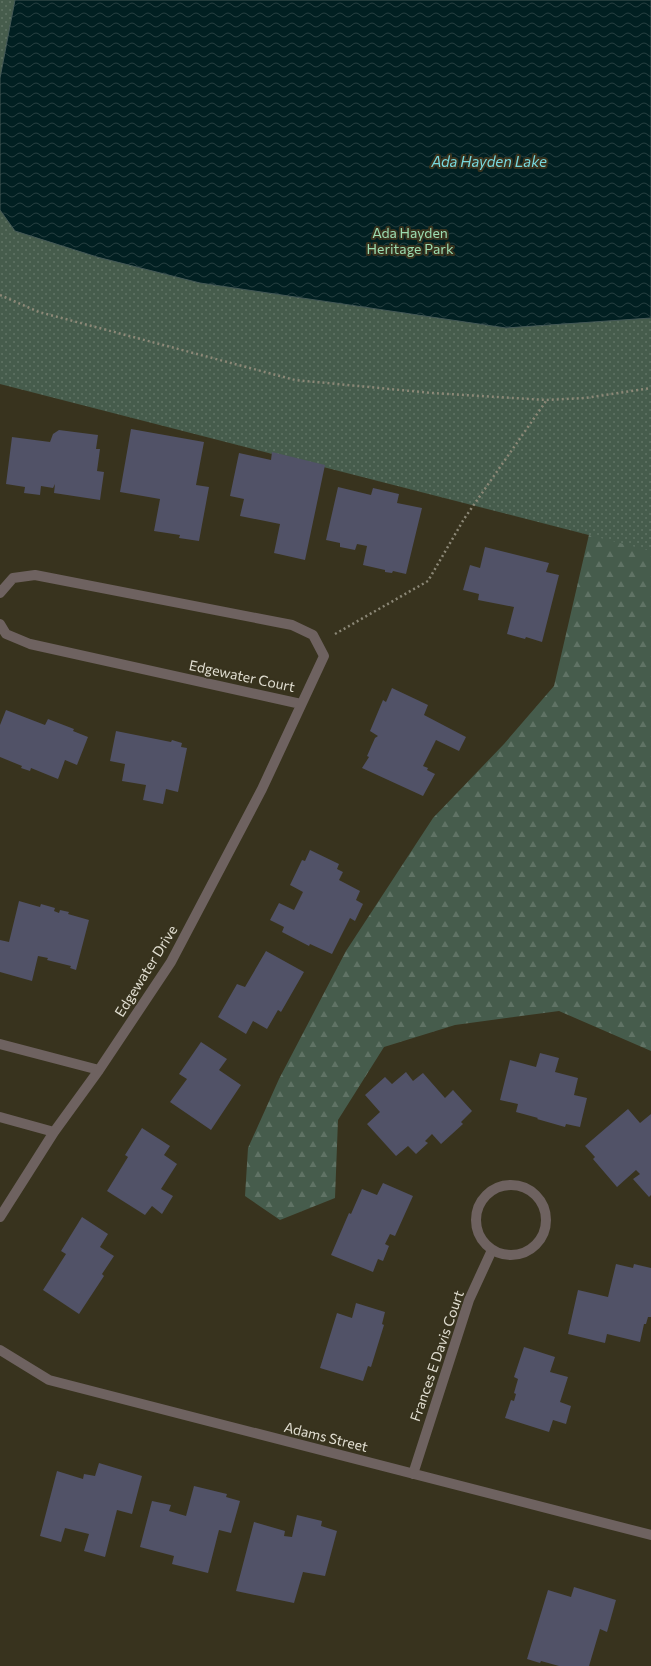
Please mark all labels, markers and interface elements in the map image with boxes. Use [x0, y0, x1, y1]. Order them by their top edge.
water label: Ada Hayden Lake [430, 152, 547, 170]
park label: Ada Hayden Heritage Park [367, 224, 454, 257]
street label: Edgewater Court [188, 656, 297, 695]
street label: Edgewater Drive [111, 922, 180, 1020]
street label: Frances E Davis Court [406, 1288, 467, 1424]
street label: Adams Street [283, 1418, 370, 1455]

